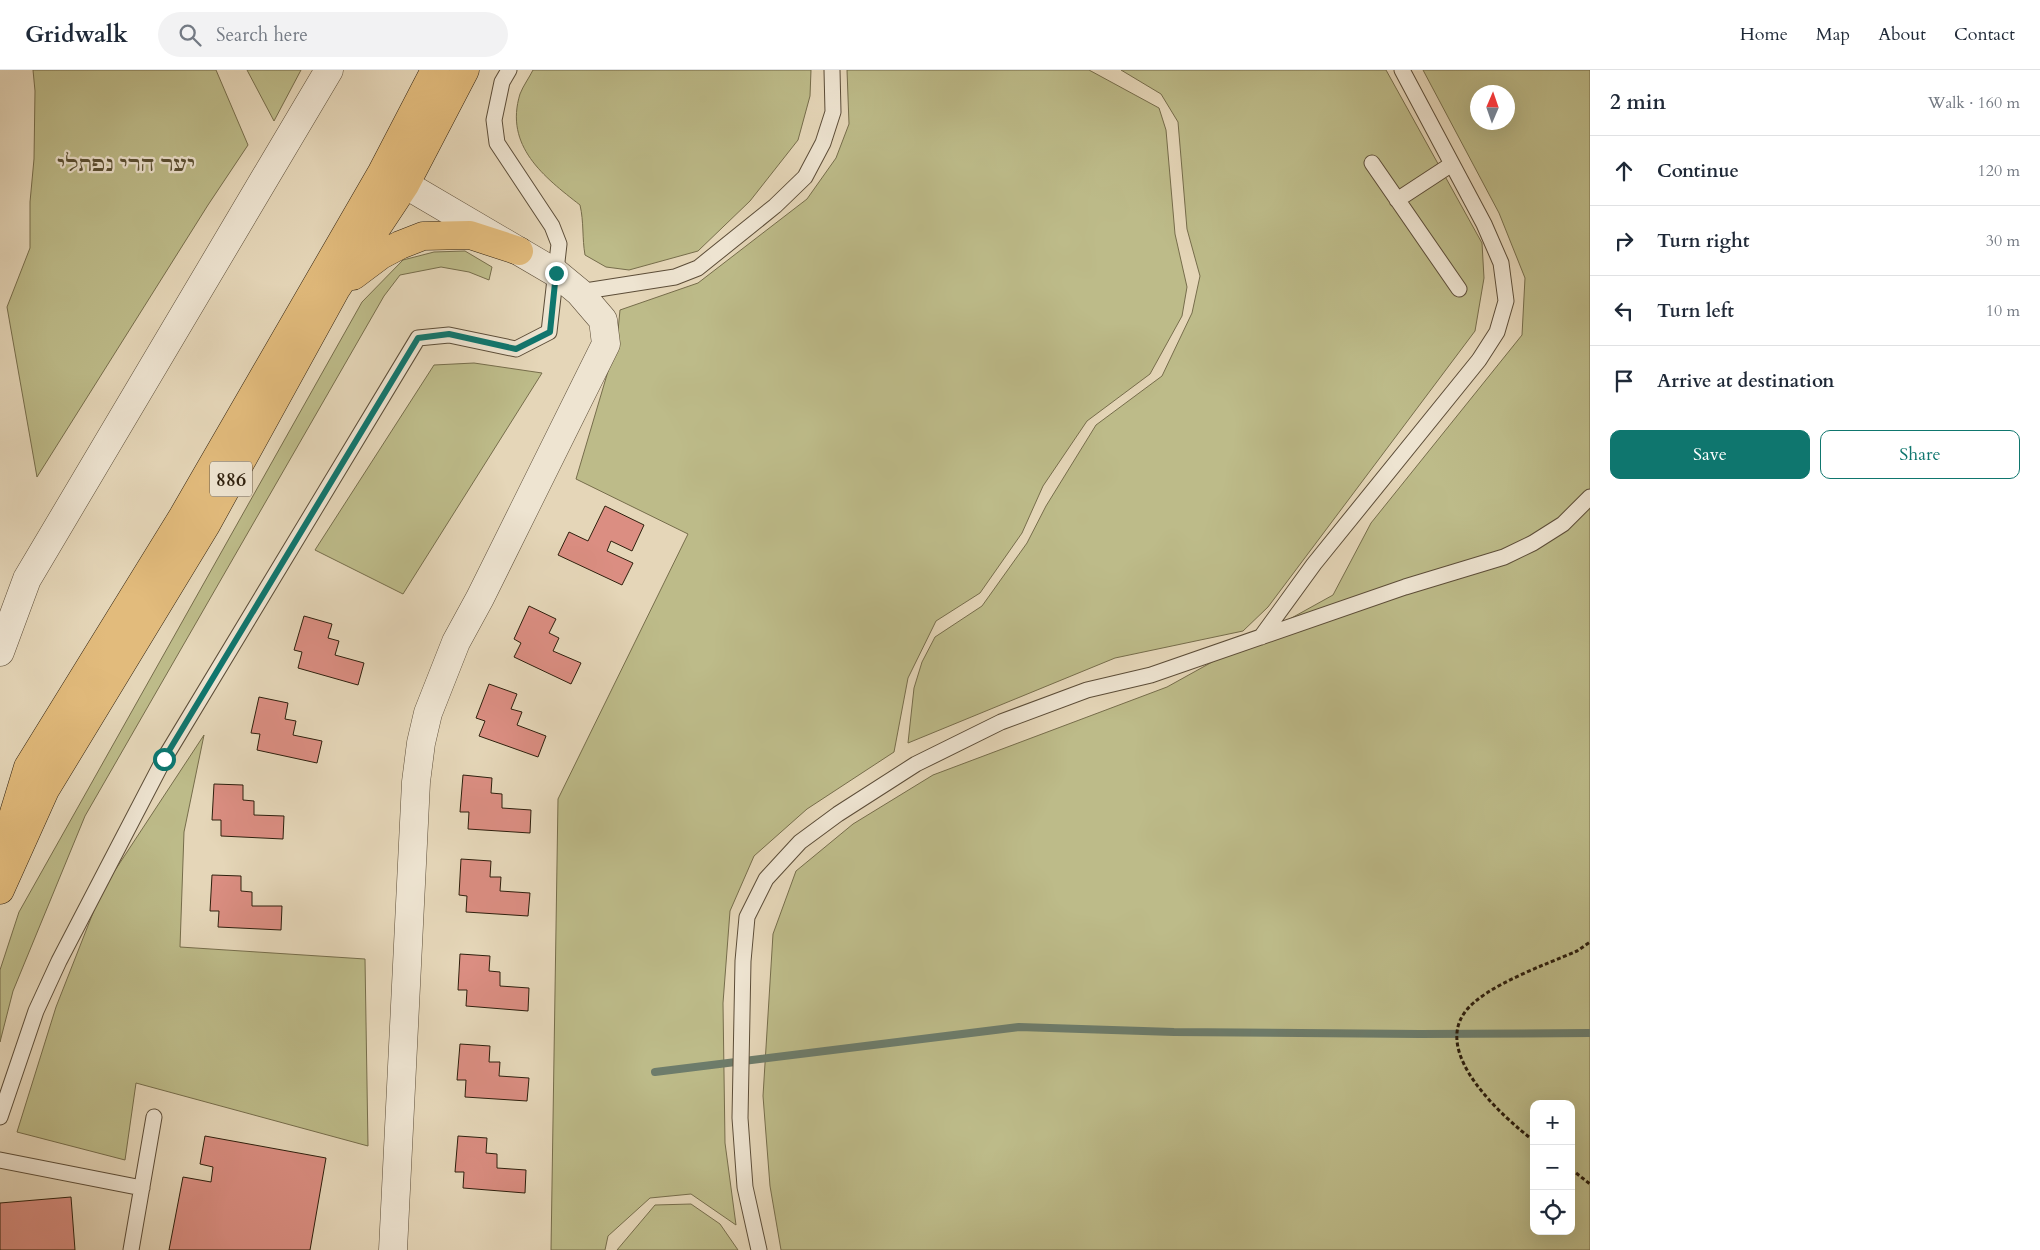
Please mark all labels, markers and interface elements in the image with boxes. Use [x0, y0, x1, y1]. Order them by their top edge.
search box [158, 12, 508, 57]
text: Gridwalk [25, 18, 128, 51]
icon: search [176, 21, 204, 49]
text: Search here [216, 22, 308, 48]
text: Home [1740, 22, 1788, 47]
text: Map [1816, 22, 1850, 47]
text: About [1878, 22, 1926, 47]
text: Contact [1954, 22, 2015, 47]
north arrow [1470, 85, 1515, 130]
text: 2 min [1610, 88, 1666, 117]
text: Walk · 160 m [1928, 92, 2020, 114]
park label: יער הרי נפתלי [57, 150, 195, 179]
icon: ahead [1610, 157, 1638, 185]
text: Continue [1657, 158, 1739, 184]
text: 120 m [1978, 160, 2020, 182]
icon: right [1610, 227, 1638, 255]
text: Turn right [1657, 228, 1749, 254]
text: 30 m [1986, 230, 2020, 252]
route end [545, 262, 568, 285]
icon: left [1610, 297, 1638, 325]
text: Turn left [1657, 298, 1734, 324]
text: 10 m [1986, 300, 2020, 322]
icon: arrive [1610, 367, 1638, 395]
text: Arrive at destination [1657, 368, 1834, 394]
button: Save [1610, 430, 1810, 479]
button: Share [1820, 430, 2020, 479]
road number: 886 [210, 462, 252, 496]
route start [153, 748, 176, 771]
map controls [1530, 1100, 1575, 1235]
button: + [1530, 1100, 1575, 1145]
button: − [1530, 1145, 1575, 1190]
button: locate [1530, 1190, 1575, 1235]

